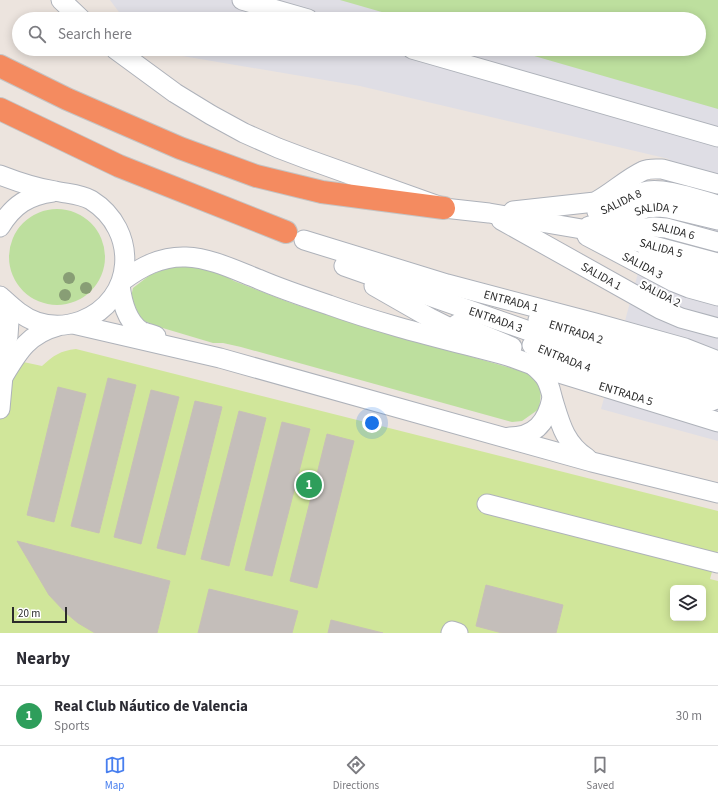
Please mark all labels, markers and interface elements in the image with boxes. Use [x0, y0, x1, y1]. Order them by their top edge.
search box [12, 12, 706, 56]
icon: search [26, 23, 48, 45]
text: Search here [58, 24, 132, 45]
street label: SALIDA 8 [598, 185, 644, 219]
street label: SALIDA 7 [632, 198, 680, 220]
street label: SALIDA 6 [651, 218, 697, 244]
street label: SALIDA 5 [638, 234, 685, 262]
street label: SALIDA 3 [619, 248, 666, 283]
street label: SALIDA 1 [578, 258, 625, 294]
street label: SALIDA 2 [637, 276, 684, 312]
street label: ENTRADA 1 [482, 286, 540, 316]
street label: ENTRADA 3 [467, 302, 525, 337]
street label: ENTRADA 2 [547, 315, 606, 348]
street label: ENTRADA 4 [535, 340, 593, 376]
street label: ENTRADA 5 [597, 377, 655, 410]
your location [362, 413, 382, 433]
pin: 1 [296, 470, 322, 500]
map controls [670, 585, 706, 621]
button: layers [670, 585, 706, 621]
scale bar [12, 605, 67, 624]
text: 20 m [18, 606, 40, 621]
text: Nearby [16, 647, 70, 671]
text: Real Club Náutico de Valencia [54, 696, 248, 717]
text: 1 [26, 707, 32, 725]
text: 30 m [676, 707, 702, 725]
text: Sports [54, 717, 89, 735]
tab: Map [104, 754, 126, 793]
tab: Directions [333, 754, 379, 793]
tab: Saved [586, 754, 614, 793]

